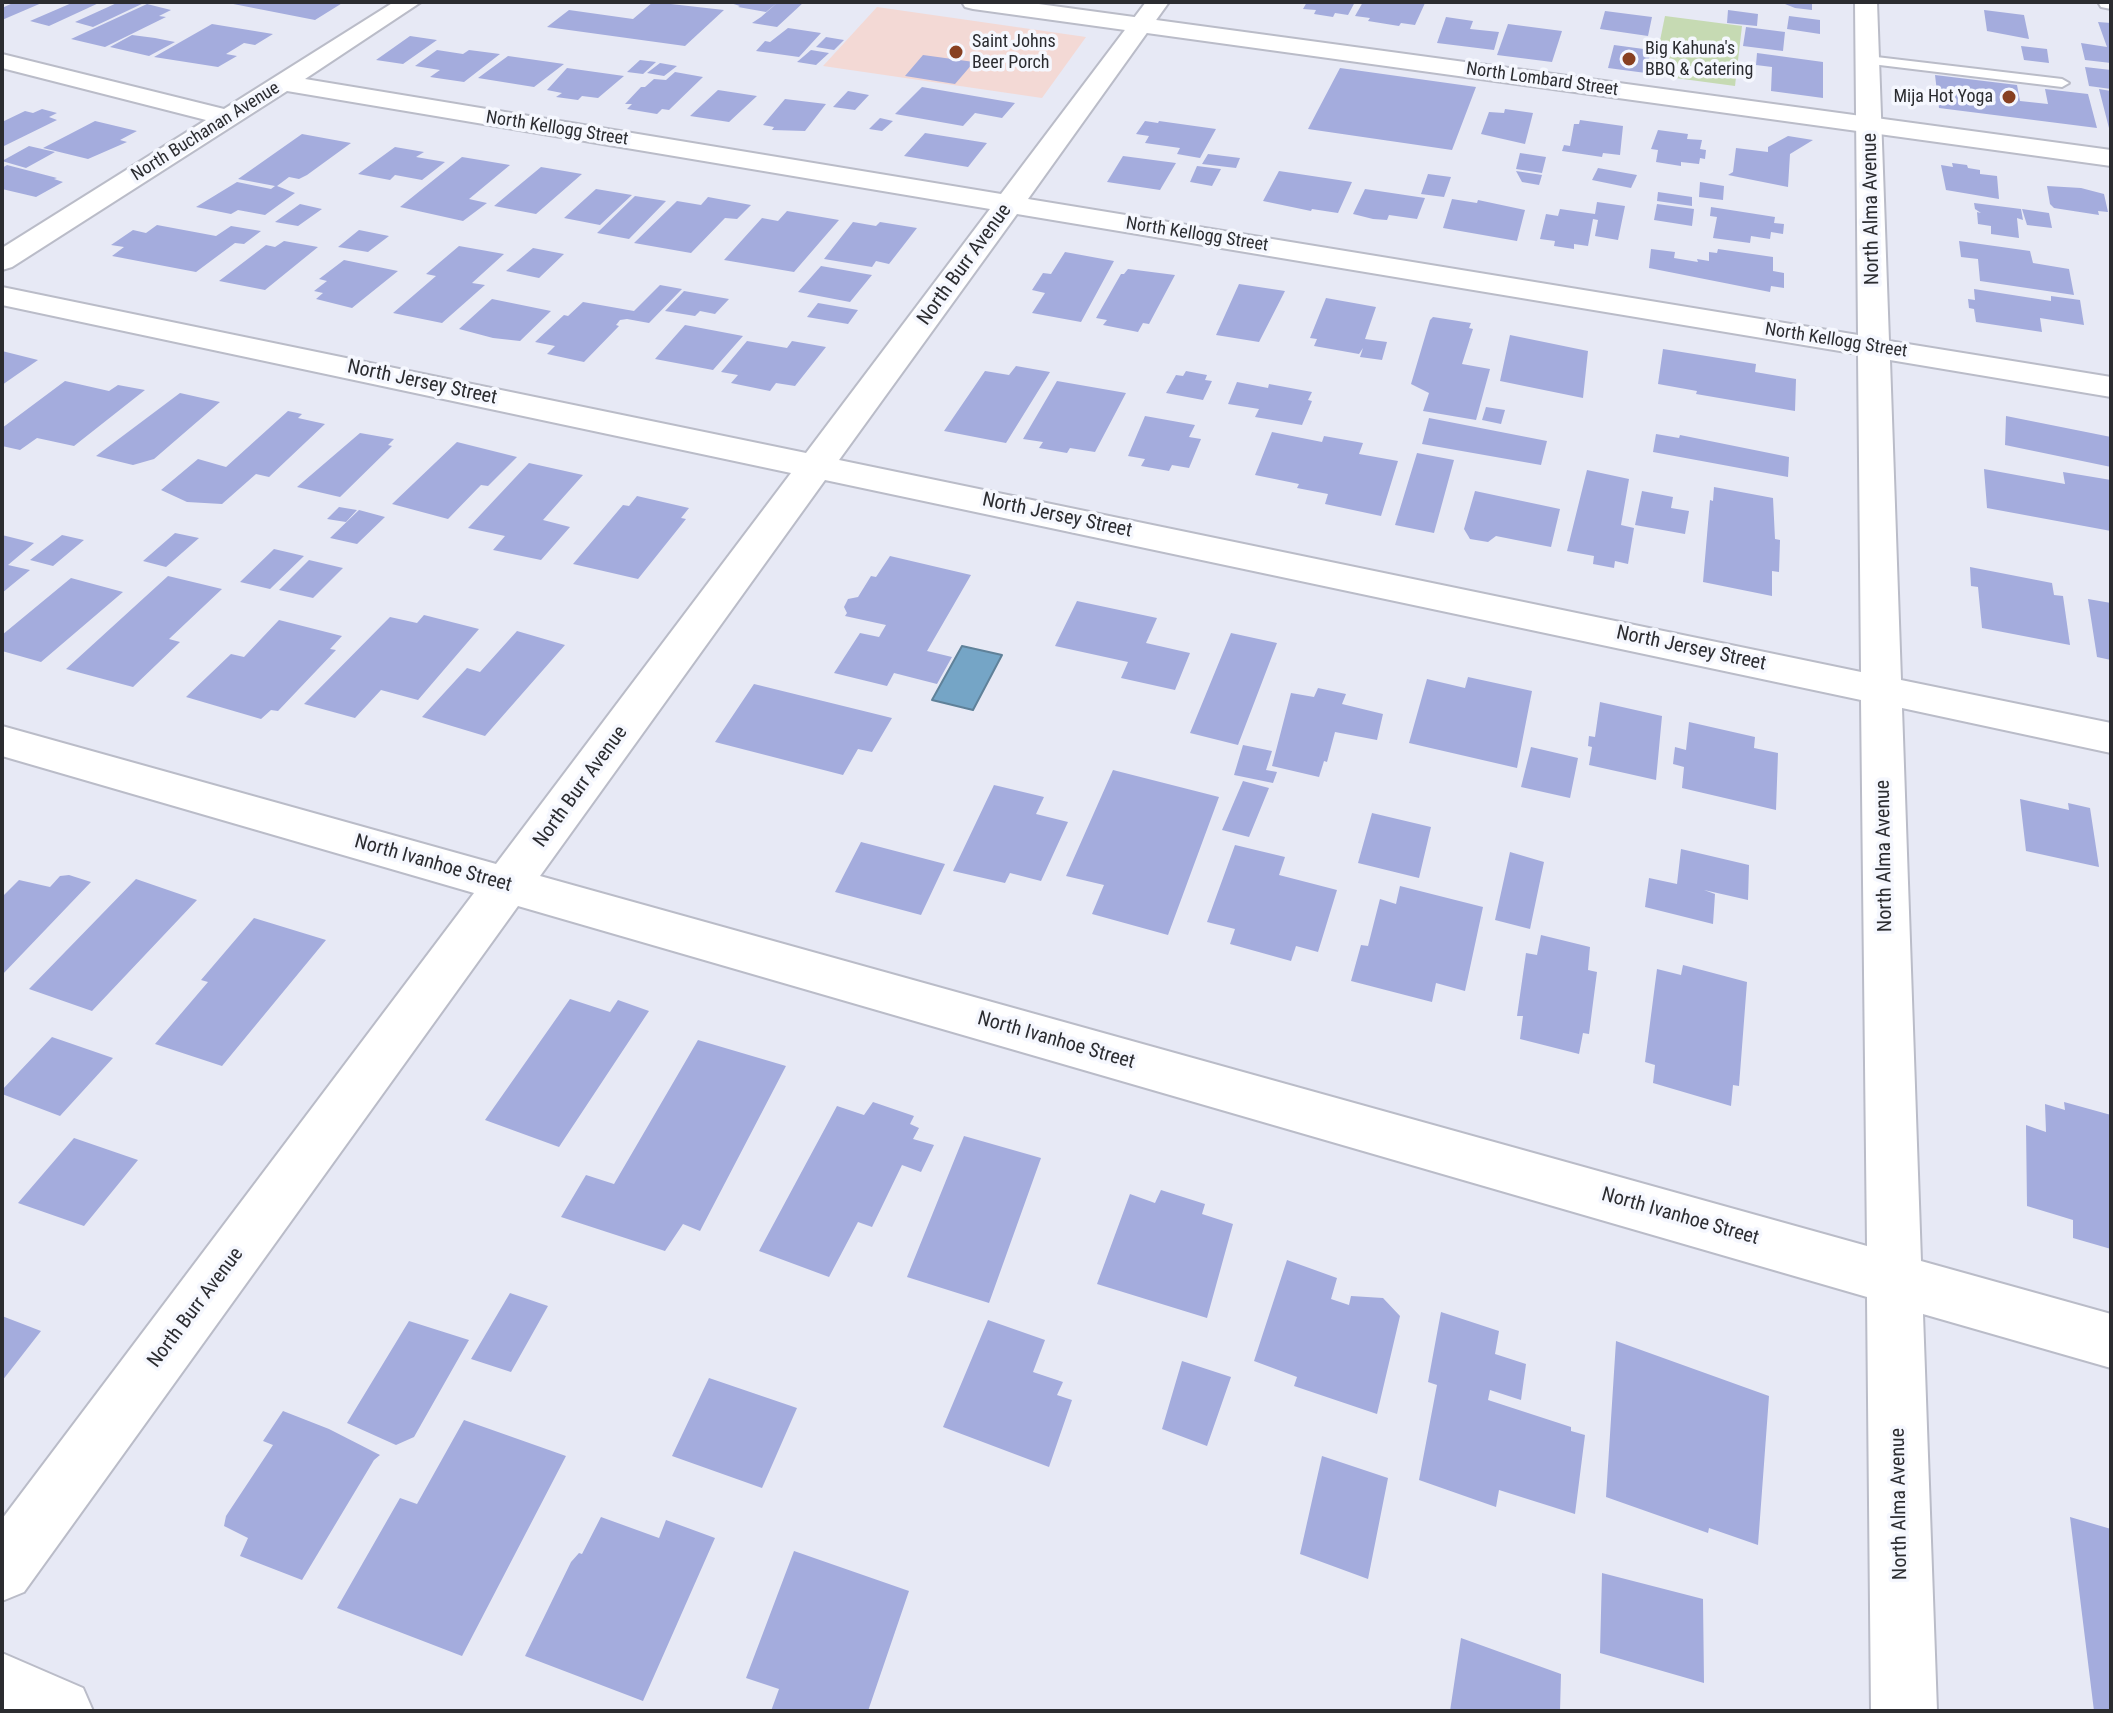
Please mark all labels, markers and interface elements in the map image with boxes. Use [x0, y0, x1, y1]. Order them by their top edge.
place label: Saint Johns Beer Porch [972, 31, 1056, 74]
place label: Big Kahuna's BBQ & Catering [1645, 38, 1753, 80]
marker: Saint Johns Beer Porch [947, 43, 965, 61]
marker: Big Kahuna's BBQ & Catering [1620, 50, 1638, 68]
street label: North Lombard Street [1465, 59, 1619, 101]
street label: North Buchanan Avenue [128, 78, 284, 186]
place label: Mija Hot Yoga [1893, 86, 1993, 108]
marker: Mija Hot Yoga [2000, 88, 2018, 106]
street label: North Kellogg Street [484, 107, 630, 151]
street label: North Alma Avenue [1859, 133, 1885, 285]
street label: North Burr Avenue [913, 200, 1017, 330]
street label: North Kellogg Street [1124, 213, 1270, 257]
street label: North Kellogg Street [1763, 319, 1909, 363]
street label: North Jersey Street [345, 355, 499, 411]
street label: North Jersey Street [980, 488, 1134, 544]
street label: North Jersey Street [1614, 621, 1768, 677]
street label: North Burr Avenue [529, 722, 633, 852]
street label: North Alma Avenue [1872, 780, 1898, 932]
street label: North Ivanhoe Street [352, 830, 514, 898]
street label: North Ivanhoe Street [975, 1007, 1137, 1075]
street label: North Ivanhoe Street [1599, 1183, 1761, 1251]
street label: North Burr Avenue [143, 1243, 249, 1373]
street label: North Alma Avenue [1887, 1428, 1913, 1580]

